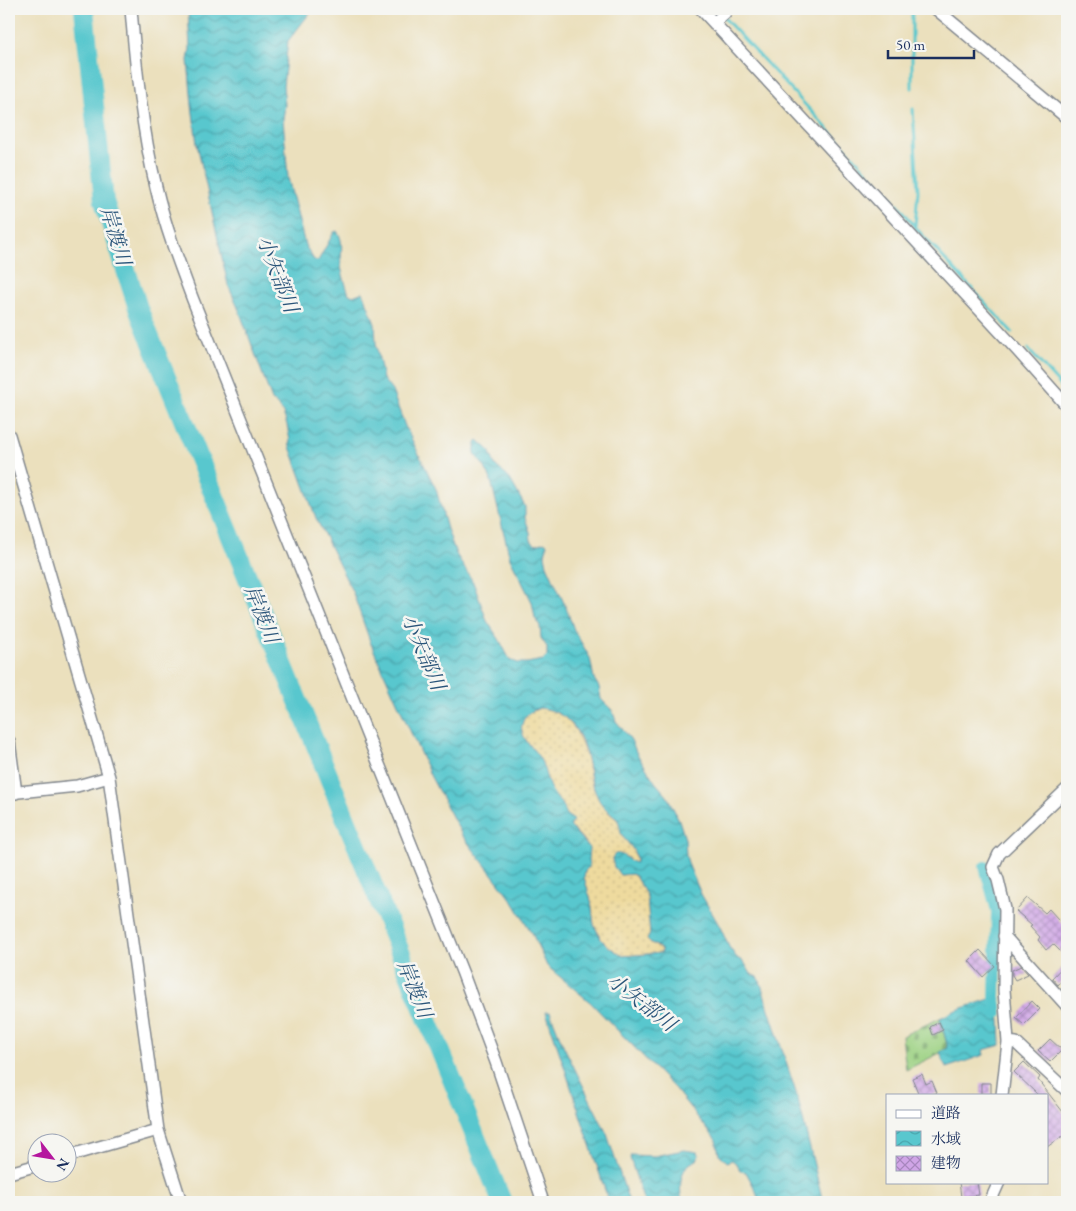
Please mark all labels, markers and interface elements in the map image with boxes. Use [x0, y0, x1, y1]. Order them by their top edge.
scale bar [888, 28, 975, 60]
text: 50 m [896, 35, 925, 54]
water label: 岸渡川 [95, 204, 138, 270]
water label: 小矢部川 [252, 232, 305, 318]
water label: 岸渡川 [239, 581, 286, 649]
water label: 小矢部川 [396, 610, 452, 696]
water label: 岸渡川 [392, 956, 439, 1024]
water label: 小矢部川 [602, 967, 683, 1038]
legend [886, 1094, 1048, 1184]
text: 道路 [931, 1103, 961, 1122]
text: 水域 [931, 1129, 961, 1148]
north arrow [28, 1134, 78, 1184]
text: 建物 [931, 1153, 961, 1172]
text: N [52, 1155, 74, 1175]

